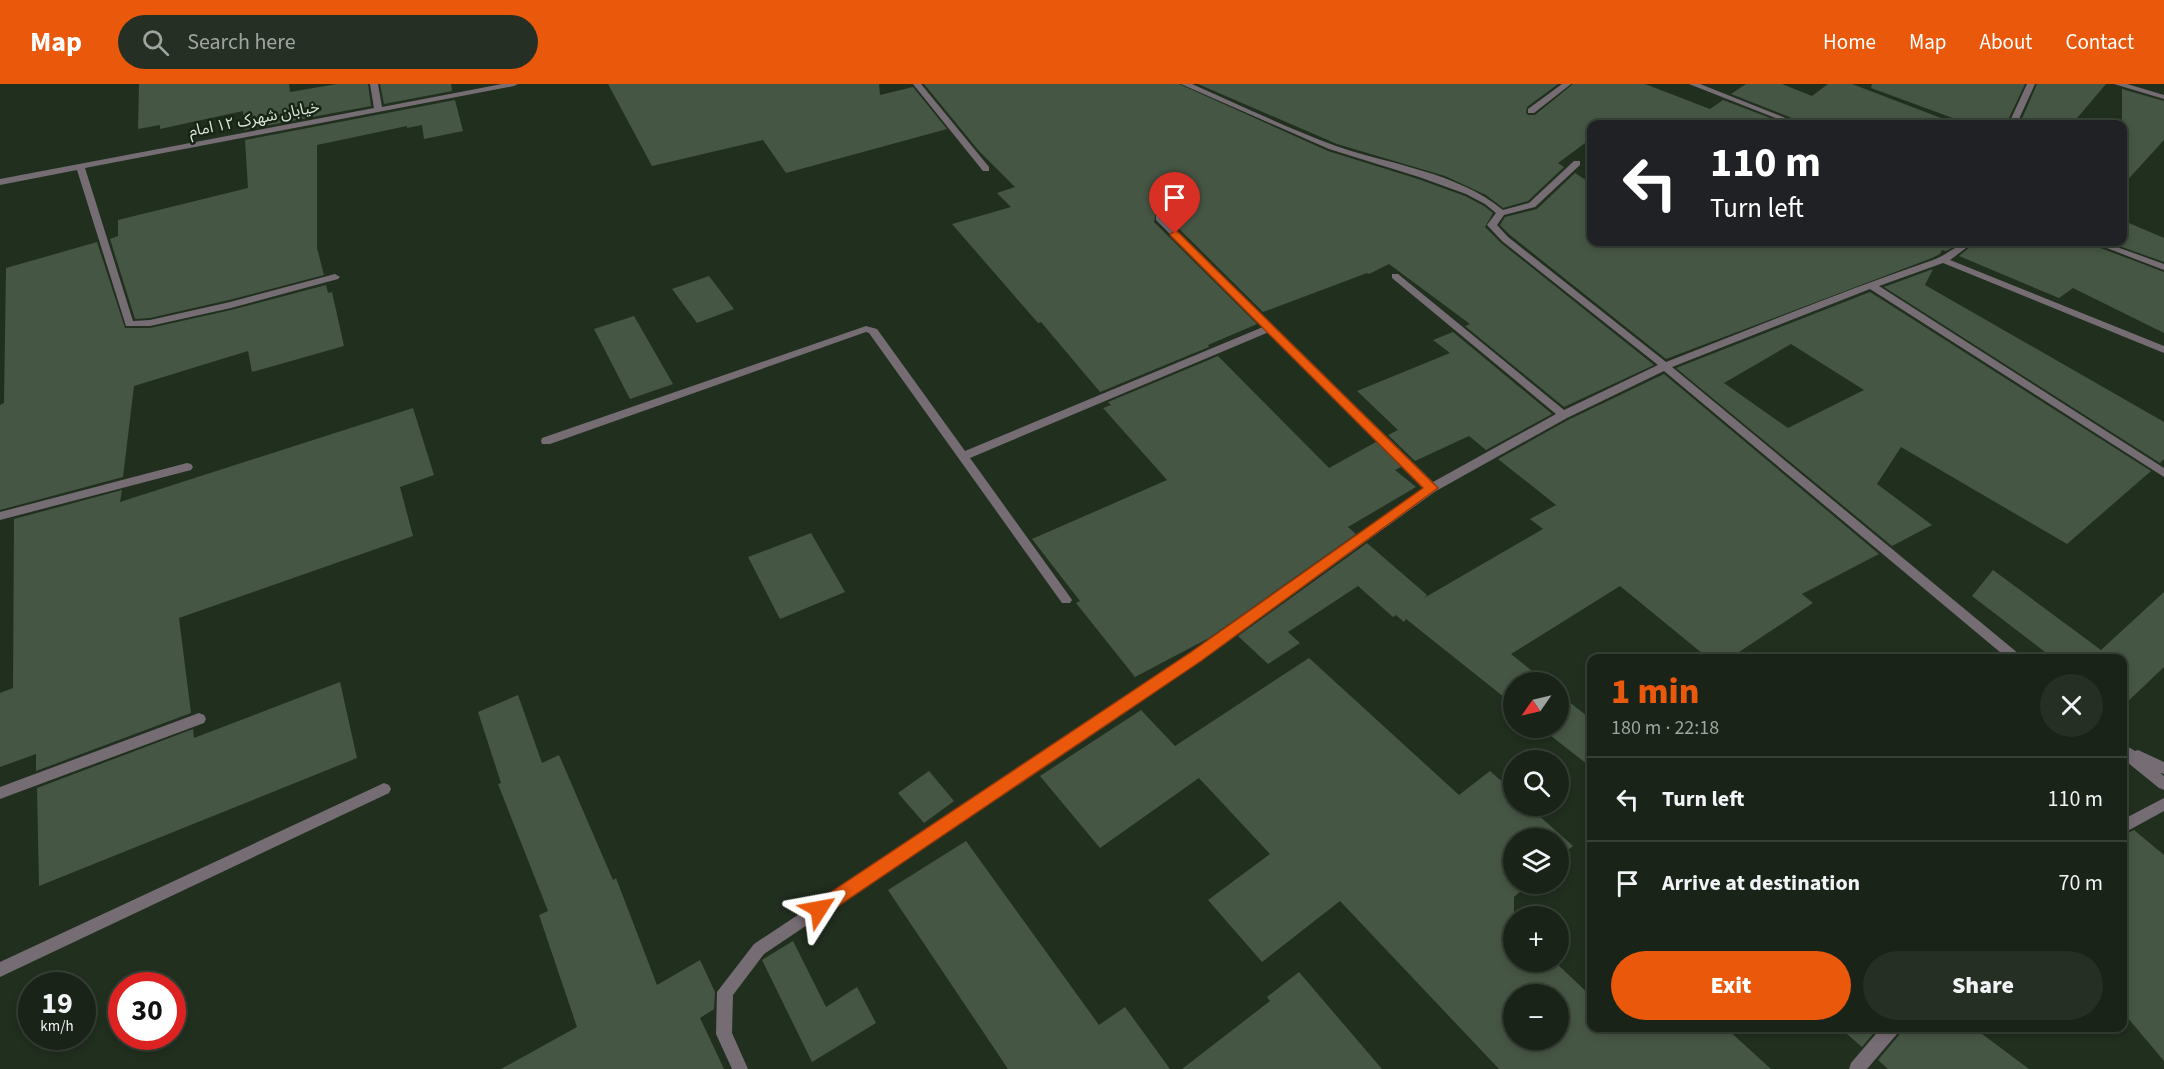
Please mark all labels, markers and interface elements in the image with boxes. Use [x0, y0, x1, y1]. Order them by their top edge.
search box [118, 15, 538, 69]
text: Map [30, 22, 82, 62]
icon: search [139, 26, 172, 59]
text: Search here [187, 26, 296, 58]
text: Home [1823, 27, 1876, 57]
text: Map [1909, 27, 1947, 57]
text: About [1980, 27, 2032, 57]
text: Contact [2065, 27, 2134, 57]
street label: خیابان شهرک ۱۲ امام [187, 96, 322, 143]
text: 110 m [1710, 133, 1821, 193]
icon: left [1611, 144, 1689, 222]
pin [1149, 172, 1200, 234]
icon: arrive [1158, 181, 1191, 214]
text: Turn left [1710, 189, 1804, 228]
text: 1 min [1611, 666, 1699, 717]
north arrow [1503, 672, 1569, 738]
map controls [1503, 672, 1569, 1050]
button: close [2040, 674, 2103, 737]
text: 180 m · 22:18 [1611, 714, 1719, 742]
button: search [1503, 750, 1569, 816]
icon: left [1611, 783, 1644, 816]
text: Turn left [1662, 783, 1744, 815]
text: 110 m [2048, 783, 2103, 815]
button: layers [1503, 828, 1569, 894]
icon: arrive [1611, 867, 1644, 900]
text: Arrive at destination [1662, 867, 1860, 899]
text: 70 m [2058, 867, 2103, 899]
position arrow [787, 877, 851, 941]
button: + [1503, 906, 1569, 972]
button: Exit [1611, 951, 1851, 1020]
button: Share [1863, 951, 2103, 1020]
speed limit sign: 30 [108, 972, 186, 1050]
text: 19 [41, 982, 73, 1025]
button: − [1503, 984, 1569, 1050]
text: km/h [40, 1016, 74, 1037]

